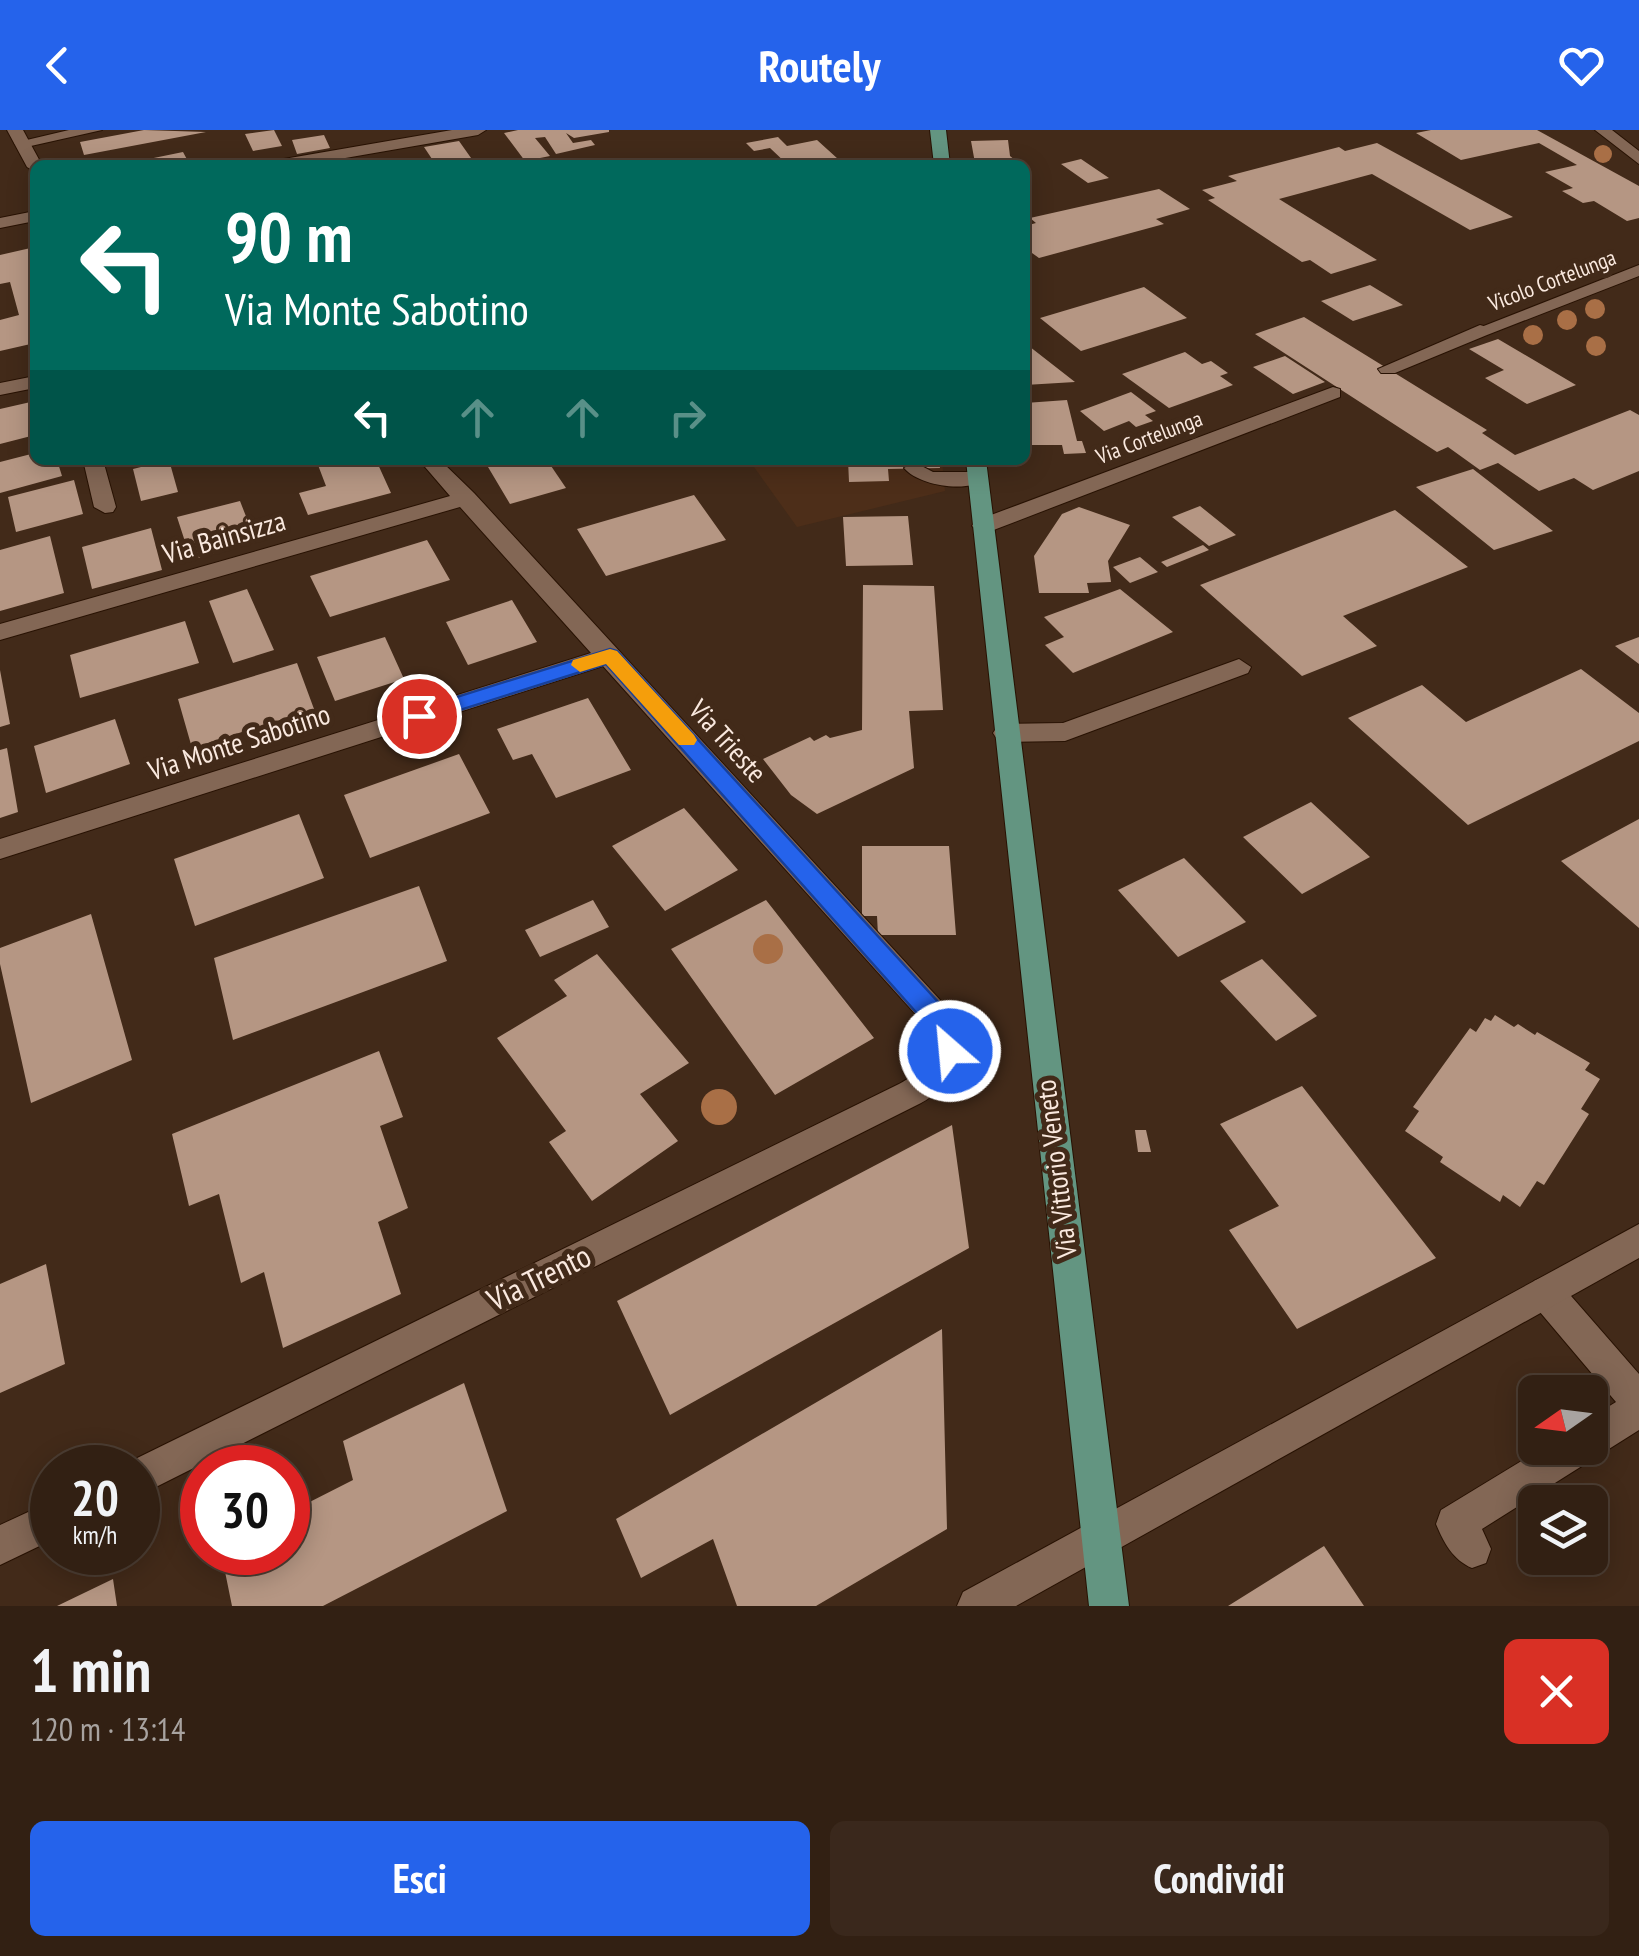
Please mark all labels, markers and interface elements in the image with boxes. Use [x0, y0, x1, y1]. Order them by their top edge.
text: Routely [758, 36, 881, 94]
icon: back [30, 38, 85, 93]
icon: heart [1554, 38, 1609, 93]
text: 90 m [225, 191, 353, 281]
icon: left [60, 200, 190, 330]
street label: Vicolo Cortelunga [1483, 243, 1620, 318]
text: Via Monte Sabotino [225, 279, 529, 337]
icon: left [345, 390, 400, 445]
icon: ahead [450, 390, 505, 445]
icon: ahead [555, 390, 610, 445]
icon: right [660, 390, 715, 445]
street label: Via Cortelunga [1091, 404, 1206, 470]
street label: Via Bainsizza [157, 501, 289, 572]
pin [377, 674, 462, 759]
icon: arrive [392, 689, 447, 744]
street label: Via Trieste [681, 691, 775, 790]
street label: Via Monte Sabotino [142, 695, 334, 789]
position arrow [898, 999, 1002, 1103]
street label: Via Vittorio Veneto [1026, 1078, 1085, 1261]
street label: Via Trento [479, 1234, 597, 1321]
north arrow [1518, 1375, 1608, 1465]
map controls [1518, 1375, 1608, 1575]
speed limit sign: 30 [180, 1445, 310, 1575]
text: 20 [71, 1465, 119, 1530]
button: layers [1518, 1485, 1608, 1575]
text: km/h [73, 1519, 117, 1551]
text: 1 min [30, 1631, 151, 1709]
button: close [1504, 1639, 1609, 1744]
text: 120 m · 13:14 [30, 1708, 185, 1750]
button: Esci [30, 1821, 810, 1936]
button: Condividi [830, 1821, 1609, 1936]

